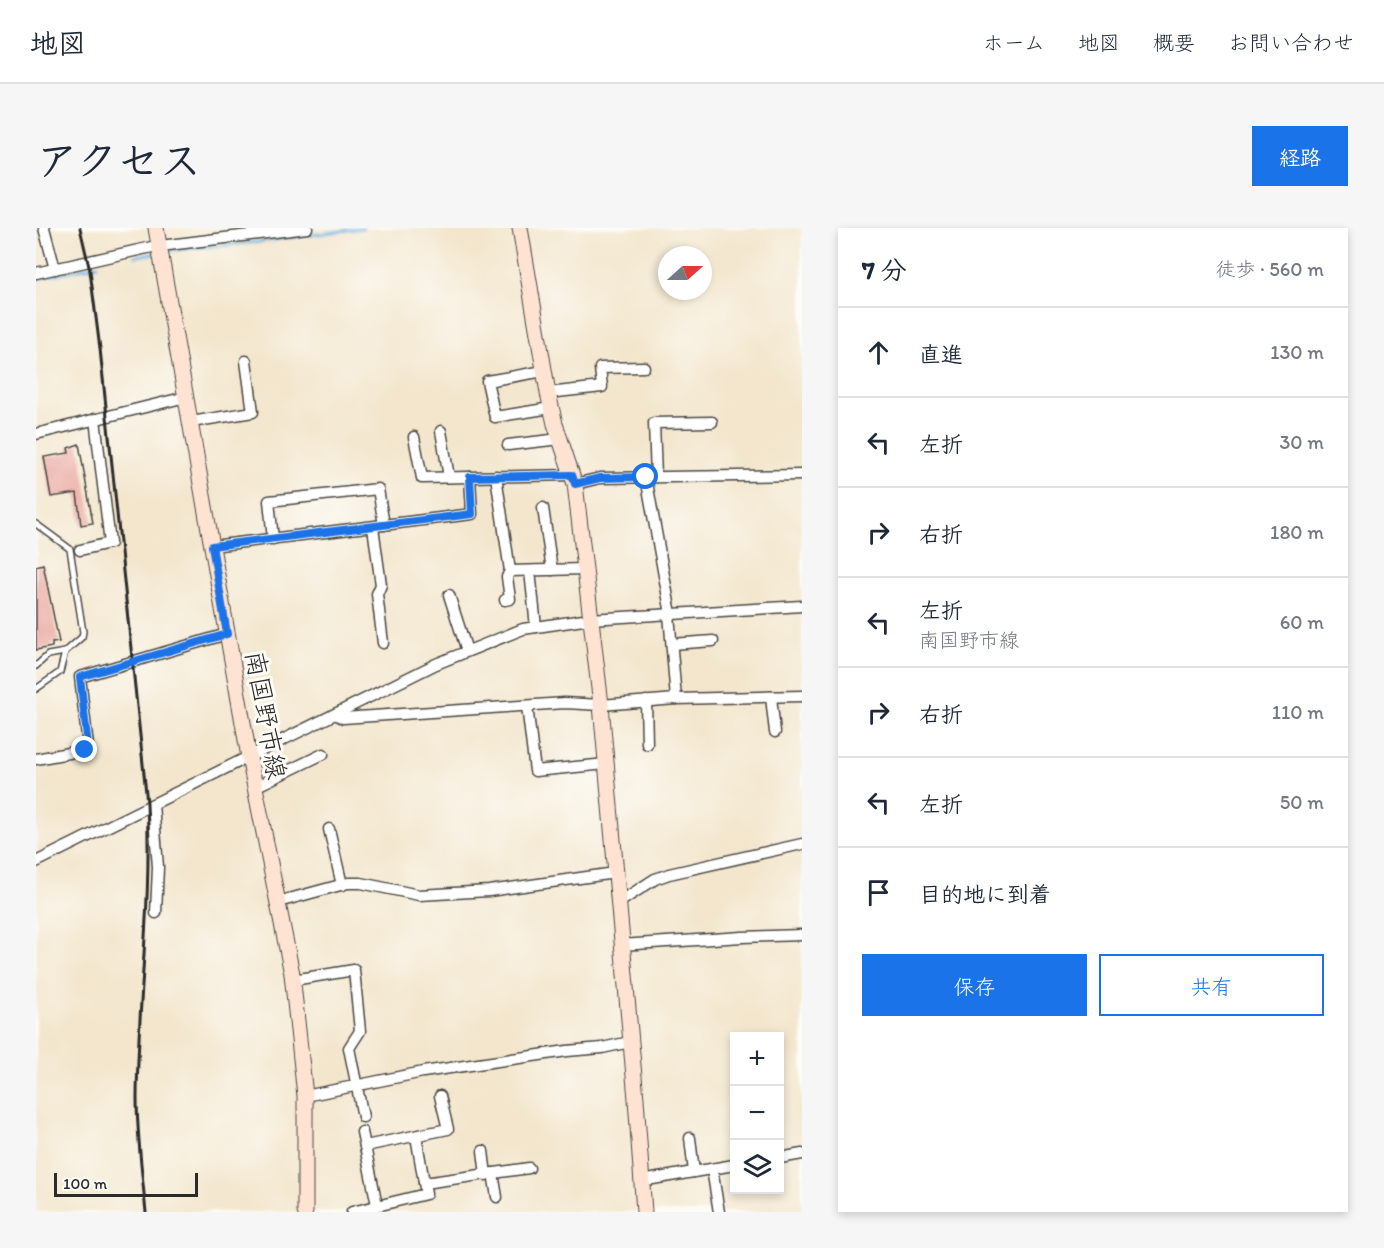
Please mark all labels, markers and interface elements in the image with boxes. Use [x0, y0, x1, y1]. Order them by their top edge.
text: 地図 [30, 26, 86, 60]
text: ホーム [983, 30, 1045, 55]
text: 地図 [1078, 30, 1120, 55]
text: 概要 [1153, 30, 1195, 55]
text: お問い合わせ [1228, 30, 1354, 55]
button: 経路 [1252, 126, 1348, 186]
text: アクセス [36, 135, 201, 186]
north arrow [658, 246, 712, 300]
text: 7 分 [862, 254, 907, 286]
text: 徒歩 · 560 m [1215, 257, 1324, 281]
icon: ahead [862, 336, 895, 369]
text: 130 m [1270, 340, 1324, 364]
text: 直進 [919, 341, 963, 368]
icon: left [862, 426, 895, 459]
text: 30 m [1279, 430, 1324, 454]
text: 左折 [919, 431, 963, 458]
route start [632, 463, 658, 489]
icon: right [862, 516, 895, 549]
text: 180 m [1270, 520, 1324, 544]
text: 右折 [919, 521, 963, 548]
text: 左折 [919, 597, 963, 624]
icon: left [862, 606, 895, 639]
text: 60 m [1280, 610, 1324, 634]
text: 南国野市線 [919, 628, 1019, 652]
street label: 南国野市線 [239, 648, 293, 782]
icon: right [862, 696, 895, 729]
text: 110 m [1272, 700, 1324, 724]
text: 右折 [919, 701, 963, 728]
route end [71, 736, 97, 762]
icon: left [862, 786, 895, 819]
text: 50 m [1280, 790, 1324, 814]
text: 左折 [919, 791, 963, 818]
icon: arrive [862, 876, 895, 909]
text: 目的地に到着 [919, 881, 1051, 908]
button: 保存 [862, 954, 1087, 1016]
button: 共有 [1099, 954, 1324, 1016]
map controls [730, 1032, 784, 1194]
button: + [730, 1032, 784, 1086]
button: − [730, 1086, 784, 1140]
button: layers [730, 1140, 784, 1194]
scale bar [54, 1170, 198, 1198]
text: 100 m [63, 1174, 107, 1193]

